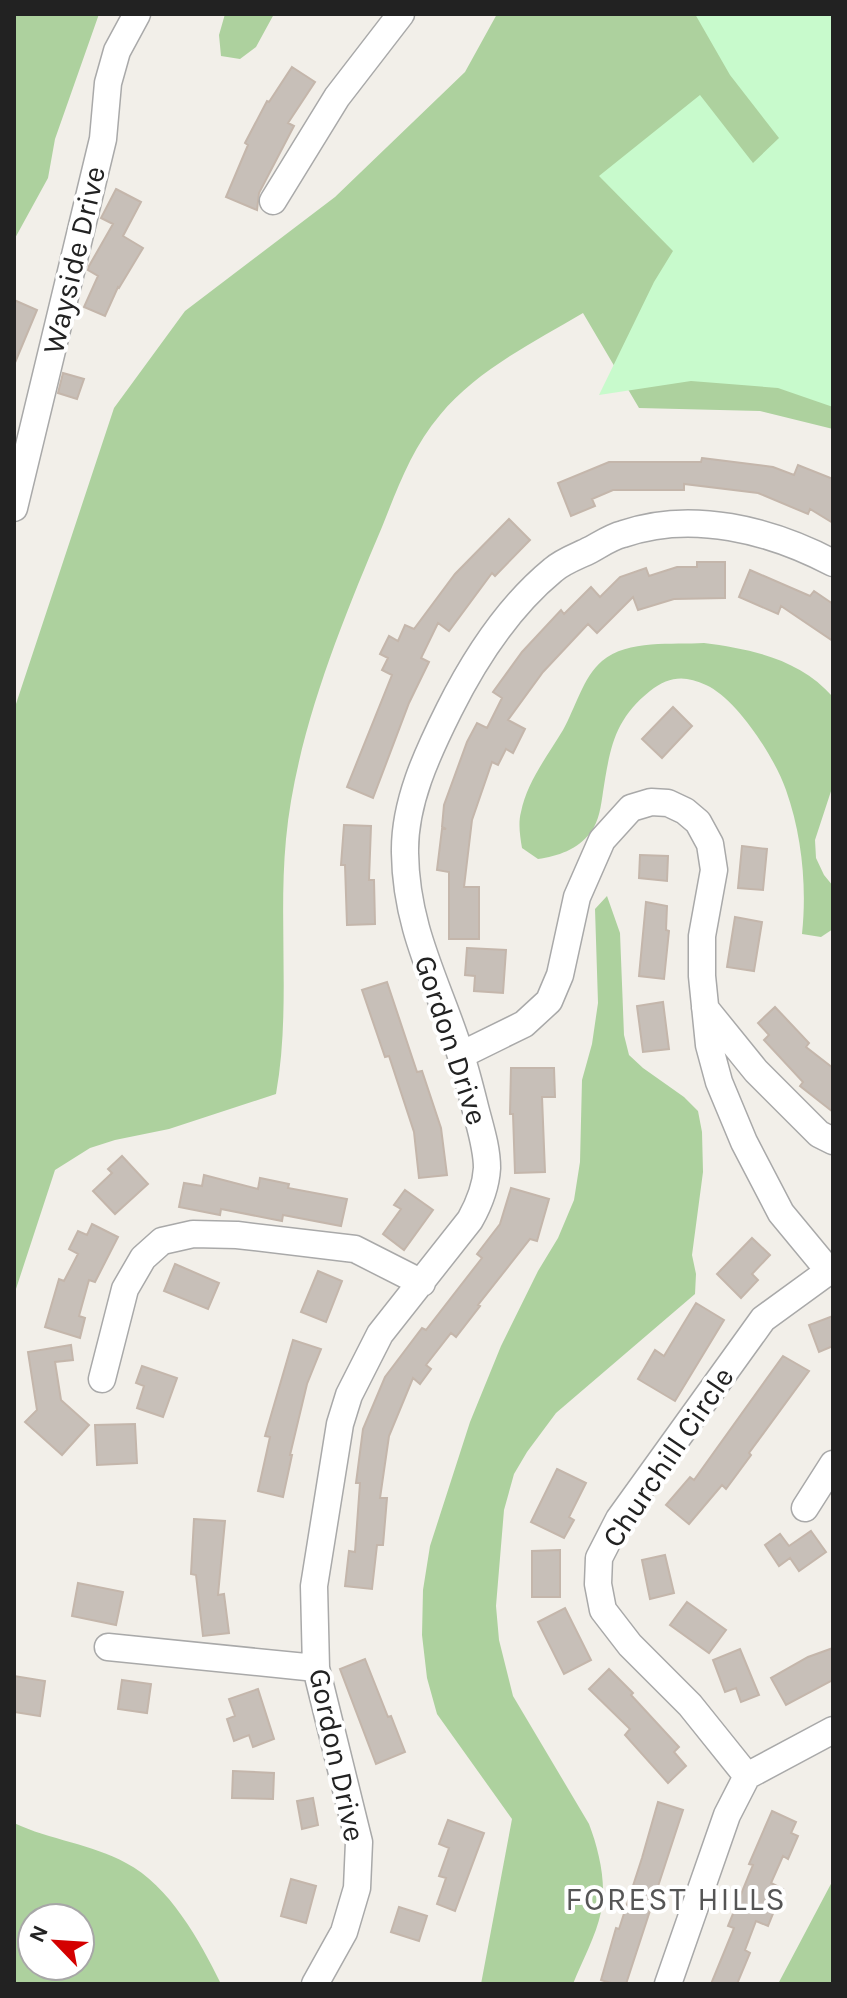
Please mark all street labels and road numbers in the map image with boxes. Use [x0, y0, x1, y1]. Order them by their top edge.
street label: Wayside Drive [35, 163, 113, 357]
street label: Gordon Drive [407, 951, 495, 1129]
street label: Churchill Circle [595, 1360, 741, 1554]
street label: Gordon Drive [301, 1665, 373, 1845]

